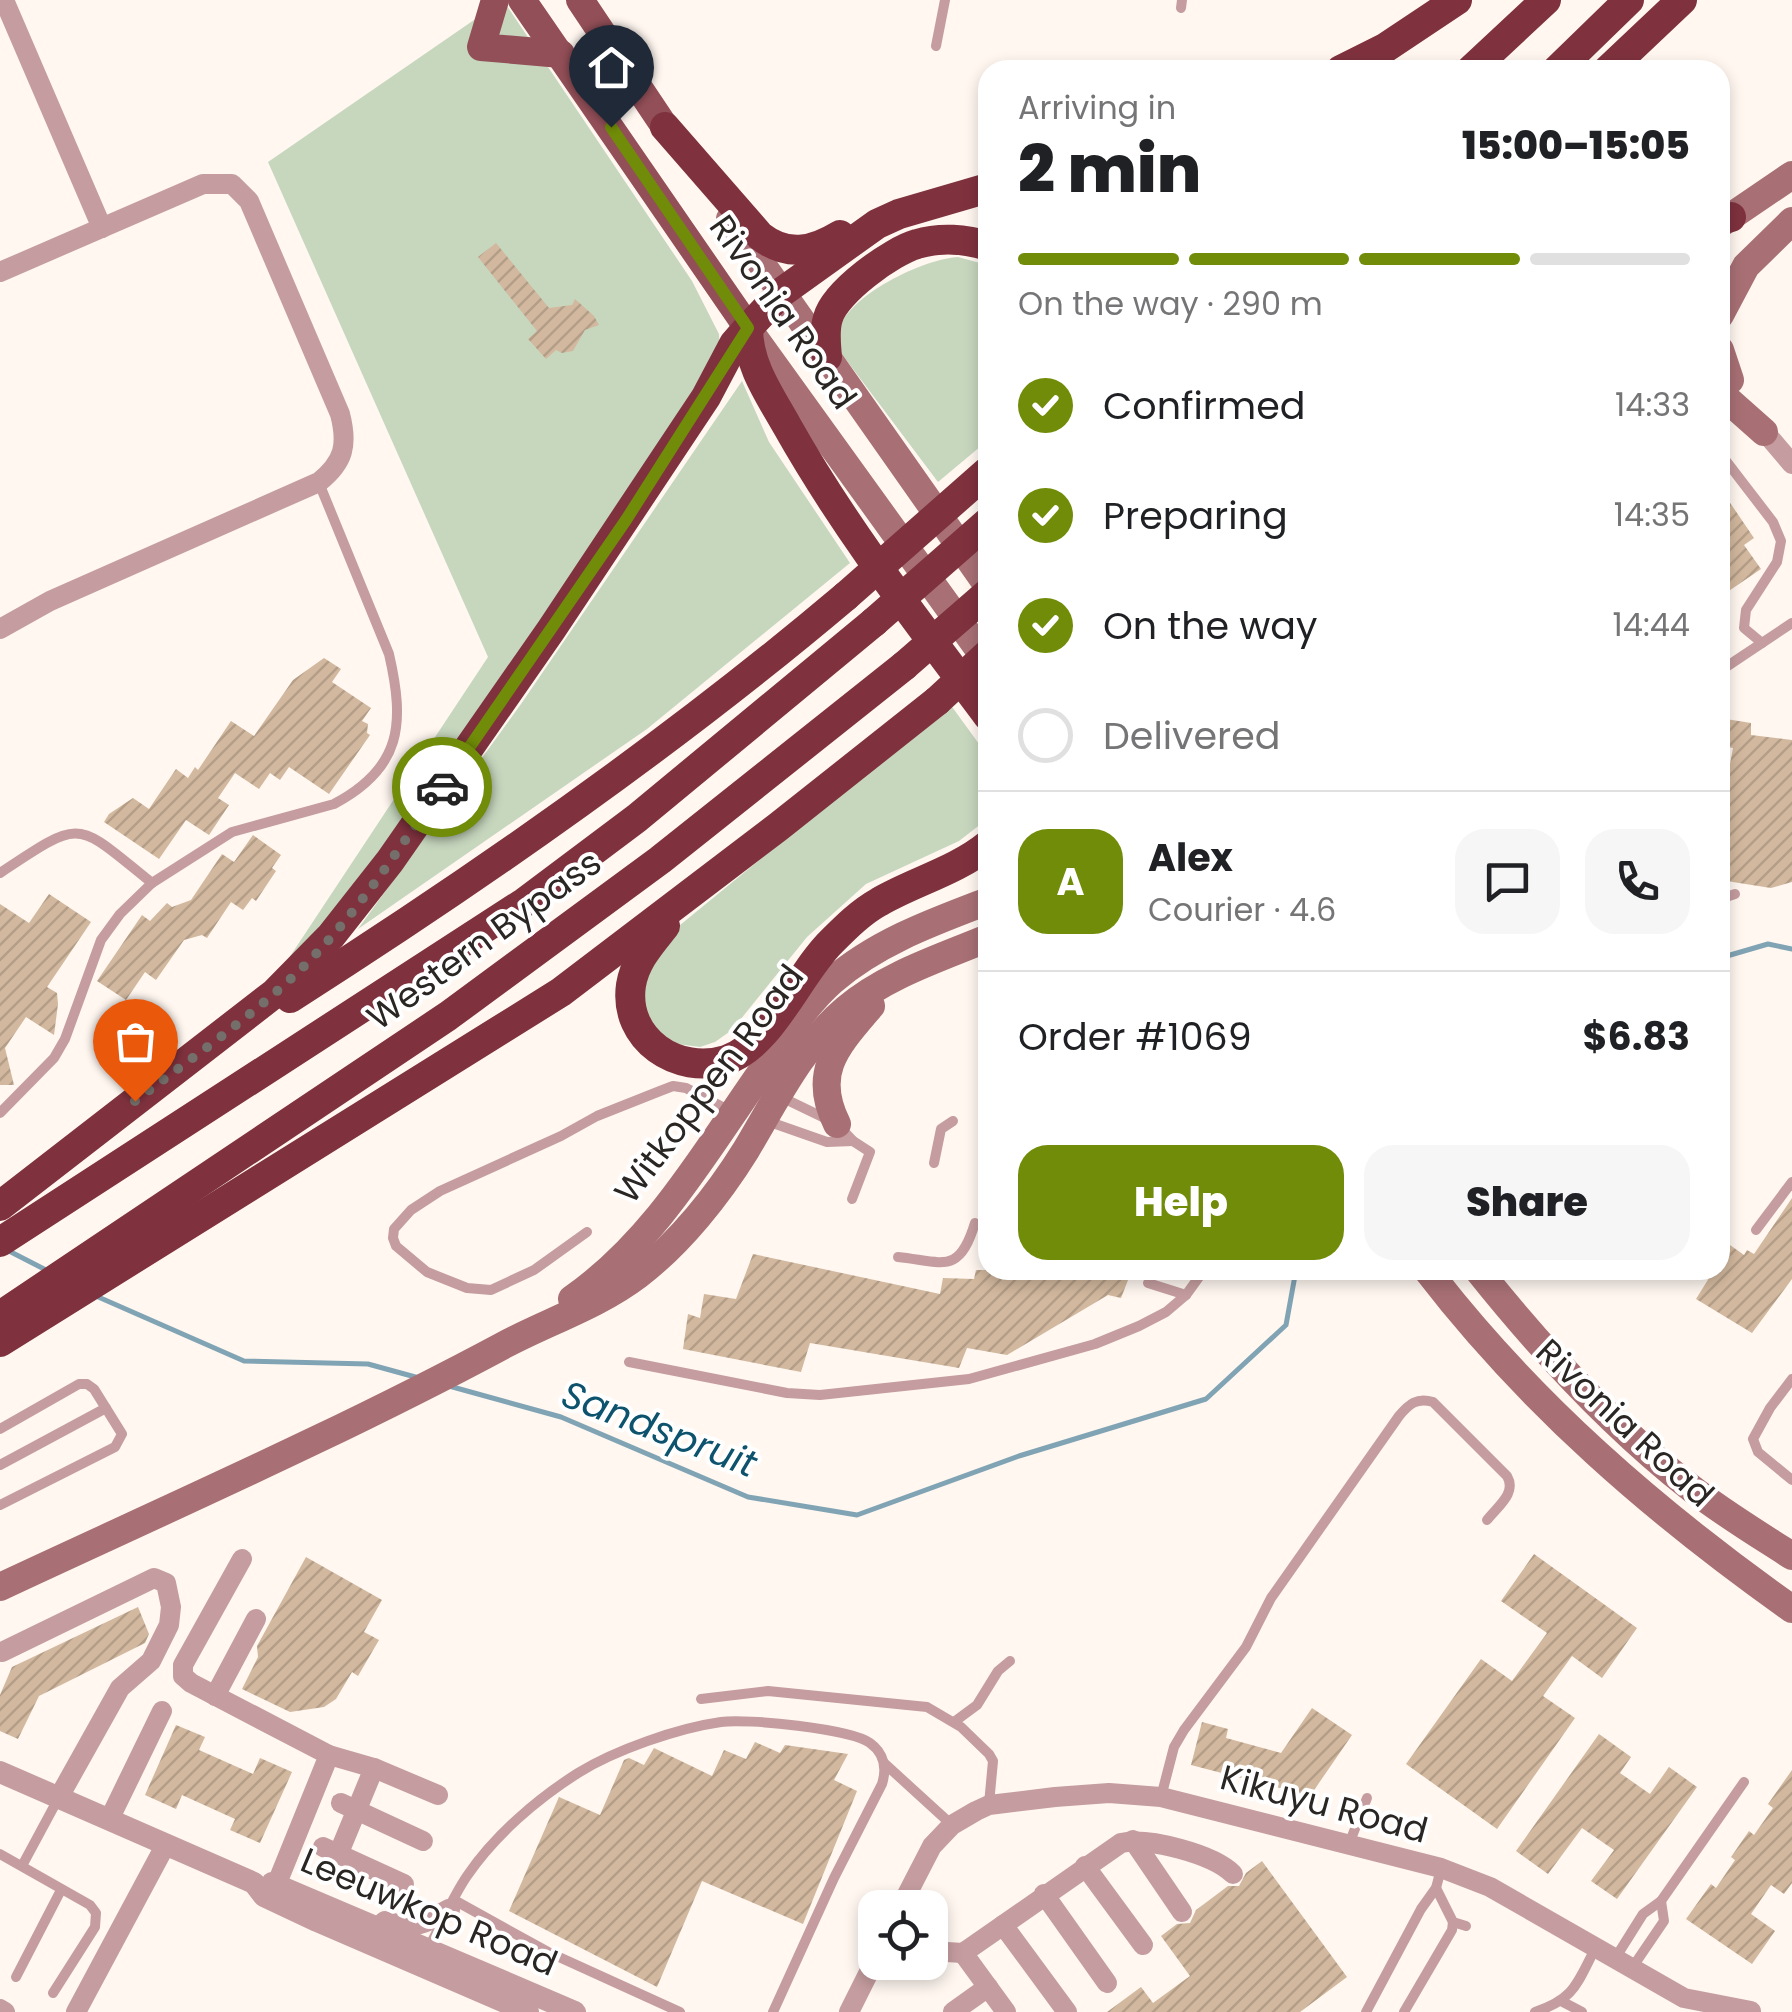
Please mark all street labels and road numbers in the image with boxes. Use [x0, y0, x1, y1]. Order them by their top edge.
street label: Rivonia Road [698, 205, 869, 419]
street label: Western Bypass [357, 838, 611, 1041]
street label: Witkoppen Road [602, 954, 815, 1213]
street label: Rivonia Road [1526, 1327, 1725, 1518]
street label: Kikuyu Road [1215, 1752, 1433, 1855]
street label: Leeuwkop Road [293, 1835, 565, 1988]

